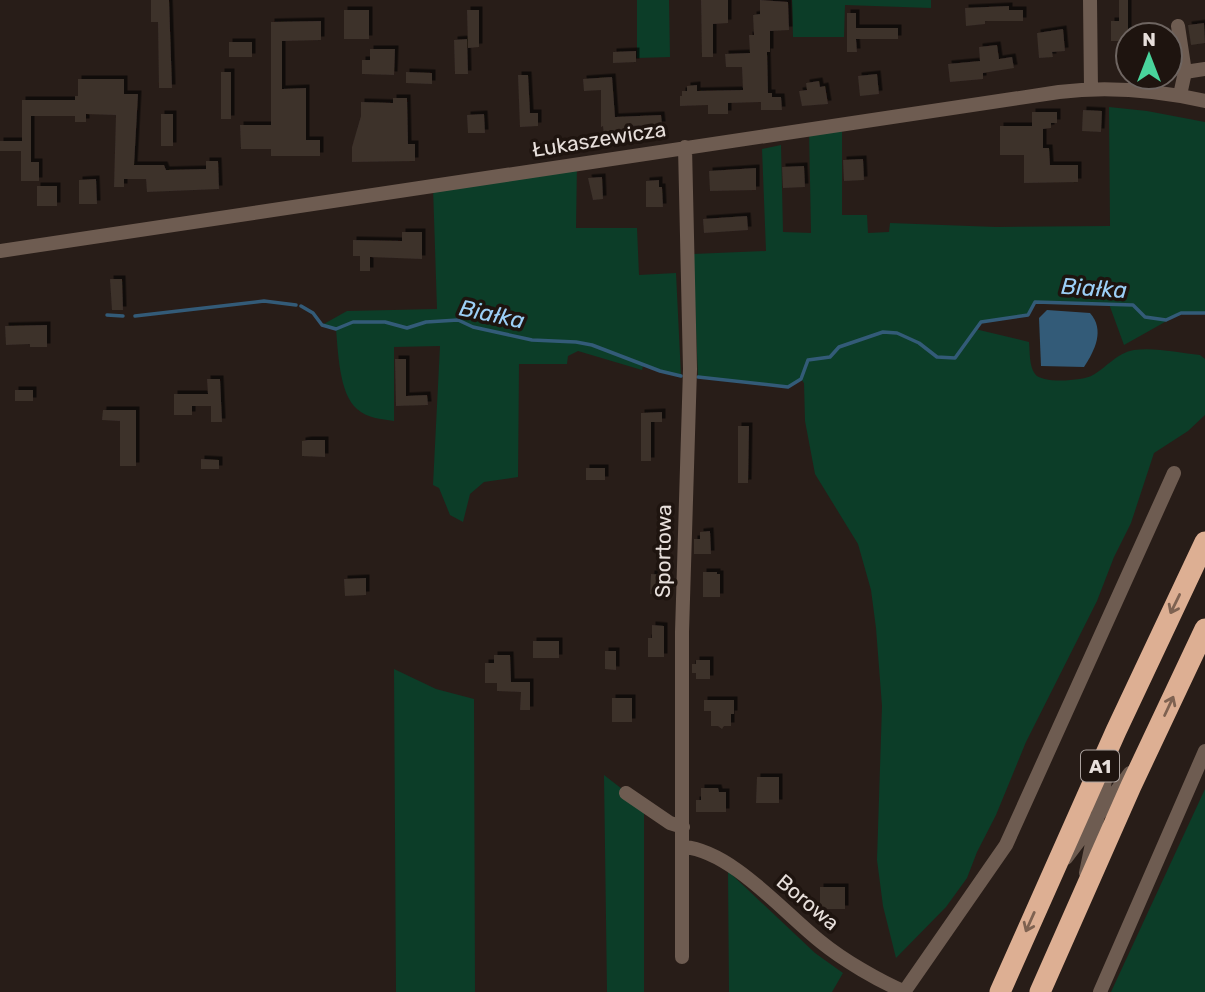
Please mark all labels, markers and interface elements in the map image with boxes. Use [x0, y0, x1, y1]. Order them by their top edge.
north arrow [1114, 21, 1184, 91]
text: N [1142, 28, 1156, 51]
street label: Łukaszewicza [530, 116, 668, 162]
water label: Białka [1060, 272, 1128, 304]
water label: Białka [457, 293, 527, 335]
street label: Sportowa [650, 504, 676, 598]
one-way arrow [1168, 593, 1182, 614]
one-way arrow [1162, 696, 1176, 717]
road number: A1 [1081, 750, 1119, 782]
street label: Borowa [772, 869, 844, 935]
one-way arrow [1023, 911, 1036, 932]

